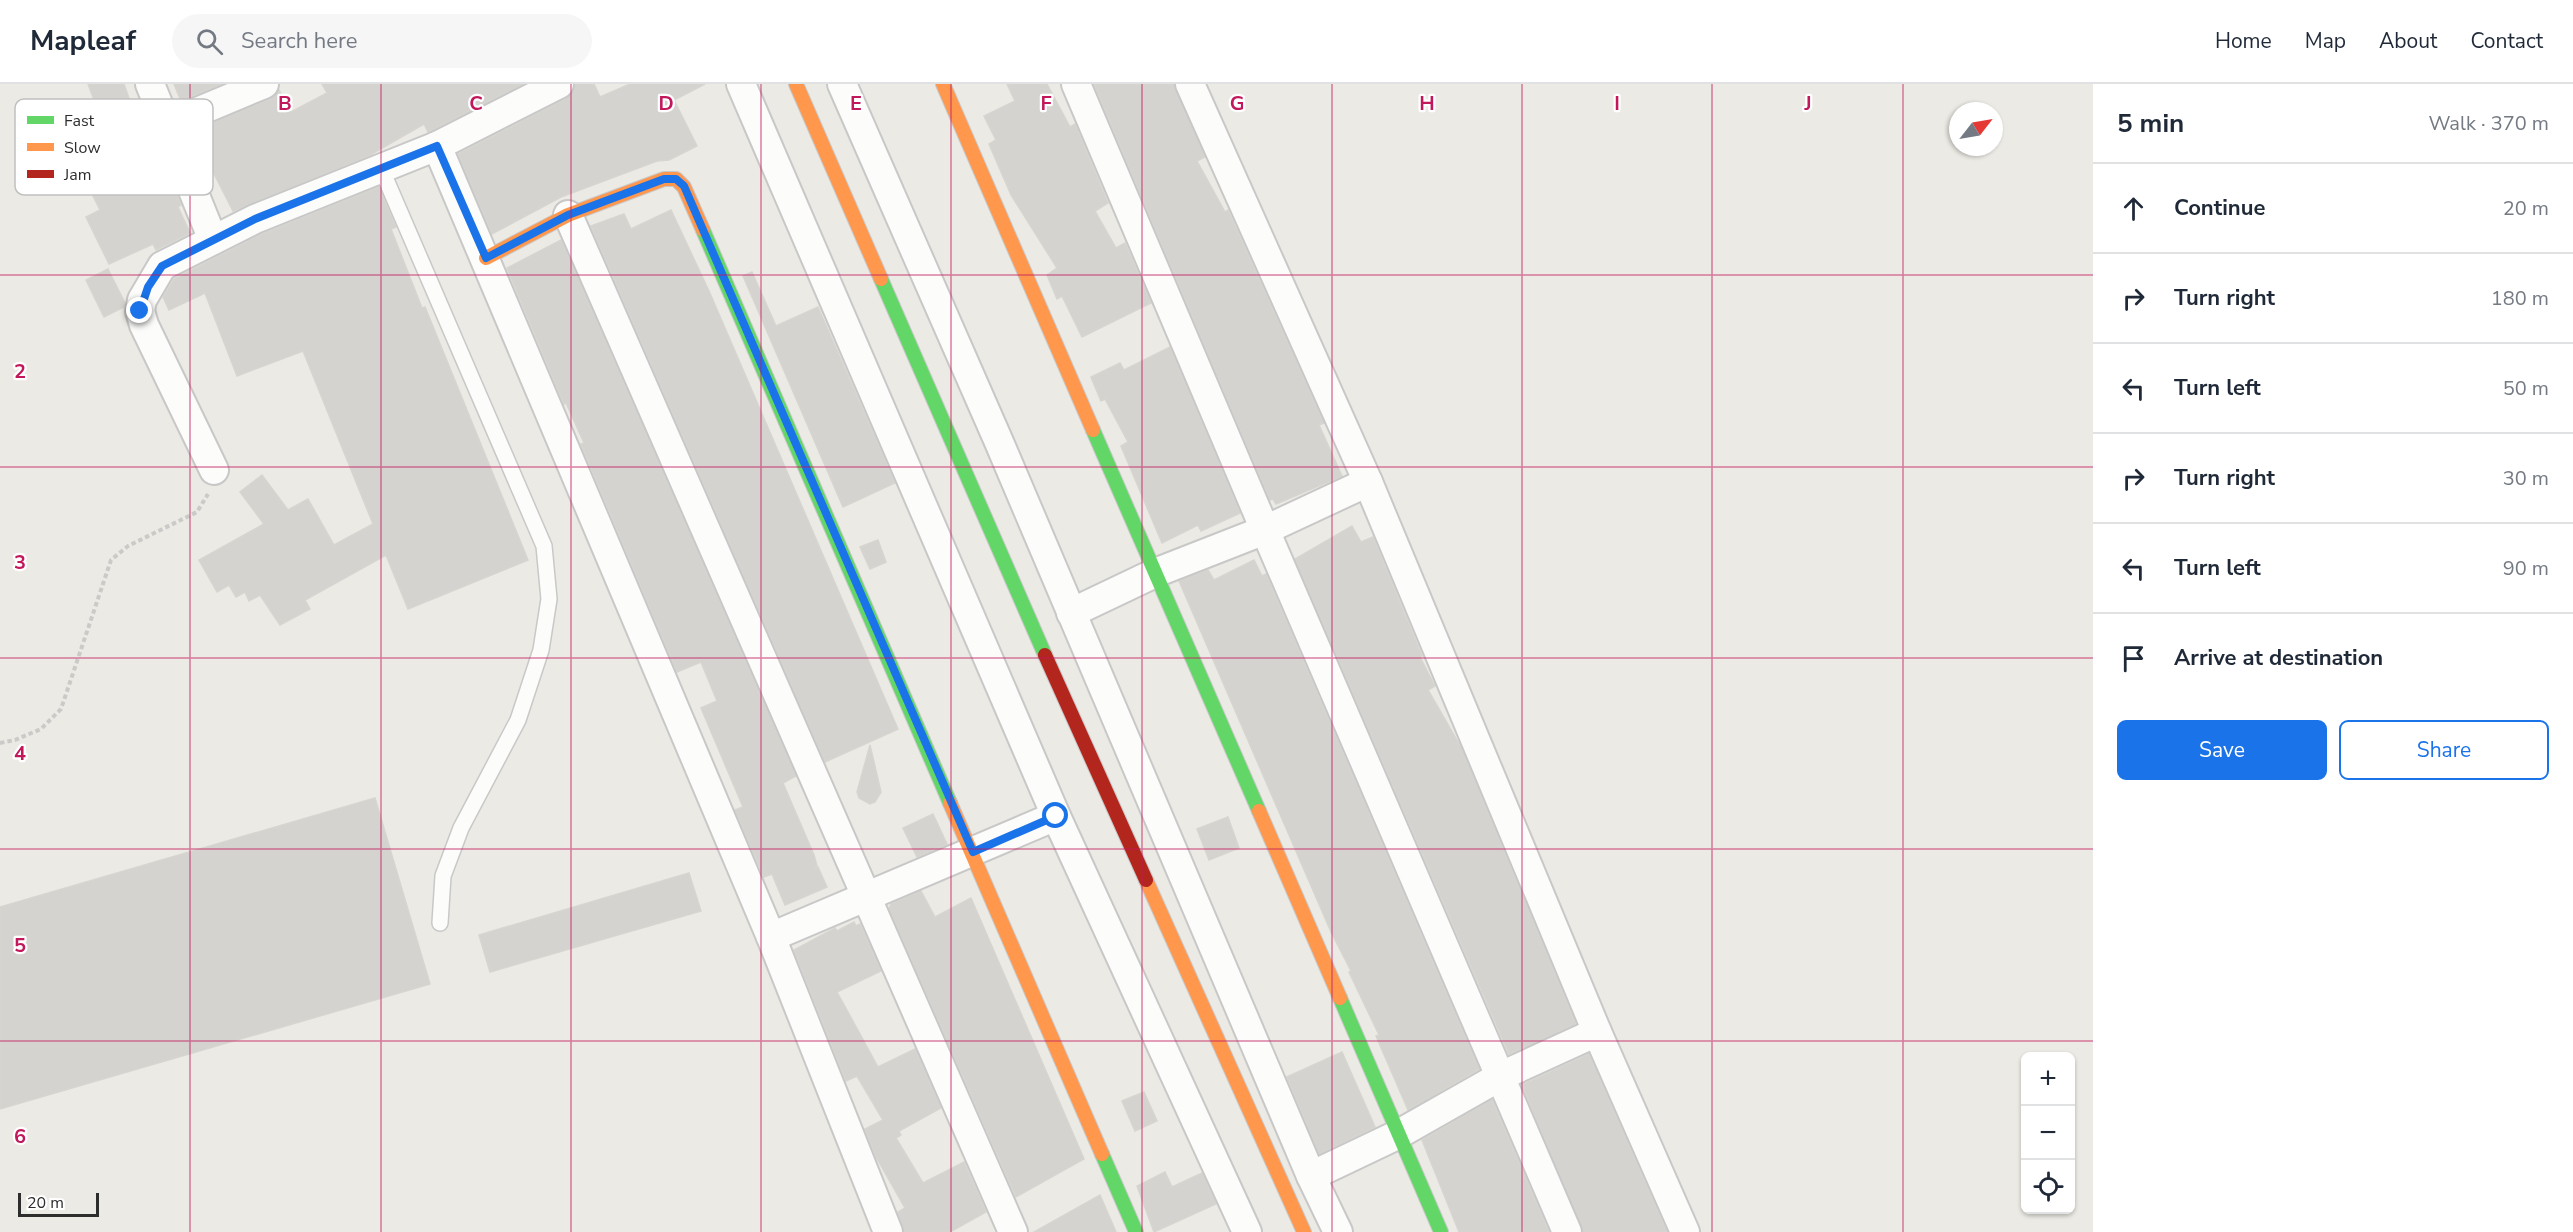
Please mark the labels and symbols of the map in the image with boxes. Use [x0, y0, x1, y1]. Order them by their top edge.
text: B [278, 90, 292, 117]
text: C [469, 90, 483, 117]
text: D [658, 90, 674, 117]
text: E [850, 90, 862, 117]
text: F [1040, 90, 1052, 117]
text: G [1230, 90, 1244, 117]
text: H [1419, 90, 1435, 117]
text: I [1614, 90, 1620, 117]
text: J [1803, 90, 1812, 117]
legend [15, 99, 213, 195]
north arrow [1949, 102, 2003, 156]
text: Fast [64, 110, 95, 132]
text: Slow [64, 137, 101, 159]
text: Jam [63, 164, 91, 186]
route end [126, 297, 152, 323]
text: 2 [14, 358, 26, 385]
text: 3 [14, 549, 26, 576]
text: 4 [14, 740, 26, 767]
route start [1042, 802, 1068, 828]
text: 5 [14, 932, 26, 959]
text: 6 [14, 1123, 26, 1150]
scale bar [18, 1190, 99, 1218]

